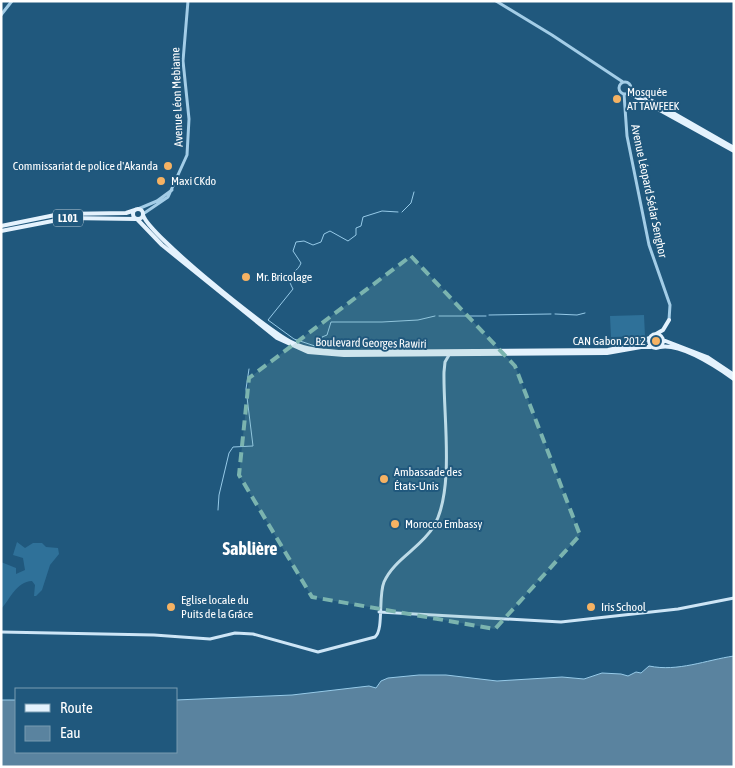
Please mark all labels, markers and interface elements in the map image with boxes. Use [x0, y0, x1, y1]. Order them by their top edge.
street label: Avenue Léon Mebiame [168, 47, 186, 147]
place label: Mosquée AT TAWFEEK [627, 85, 680, 113]
marker: Mosquée AT TAWFEEK [611, 93, 623, 105]
street label: Avenue Léopard Sédar Senghor [628, 123, 670, 259]
place label: Commissariat de police d'Akanda [13, 159, 158, 173]
marker: Commissariat de police d'Akanda [162, 160, 174, 172]
place label: Maxi CKdo [171, 174, 217, 188]
marker: Maxi CKdo [155, 175, 167, 187]
road number: L101 [53, 210, 83, 227]
place label: Mr. Bricolage [256, 270, 312, 284]
marker: Mr. Bricolage [240, 271, 252, 283]
place label: CAN Gabon 2012 [573, 334, 646, 348]
street label: Boulevard Georges Rawiri [315, 335, 427, 351]
marker: CAN Gabon 2012 [650, 335, 662, 347]
place label: Ambassade des États-Unis [394, 465, 462, 493]
marker: Ambassade des États-Unis [378, 473, 390, 485]
place label: Morocco Embassy [405, 517, 483, 531]
marker: Morocco Embassy [389, 518, 401, 530]
district label: Sablière [222, 538, 278, 559]
place label: Eglise locale du Puits de la Grâce [181, 593, 253, 621]
place label: Iris School [601, 600, 647, 614]
marker: Eglise locale du Puits de la Grâce [165, 601, 177, 613]
marker: Iris School [585, 601, 597, 613]
legend [15, 688, 178, 753]
text: Route [60, 699, 93, 716]
text: Eau [60, 724, 81, 741]

